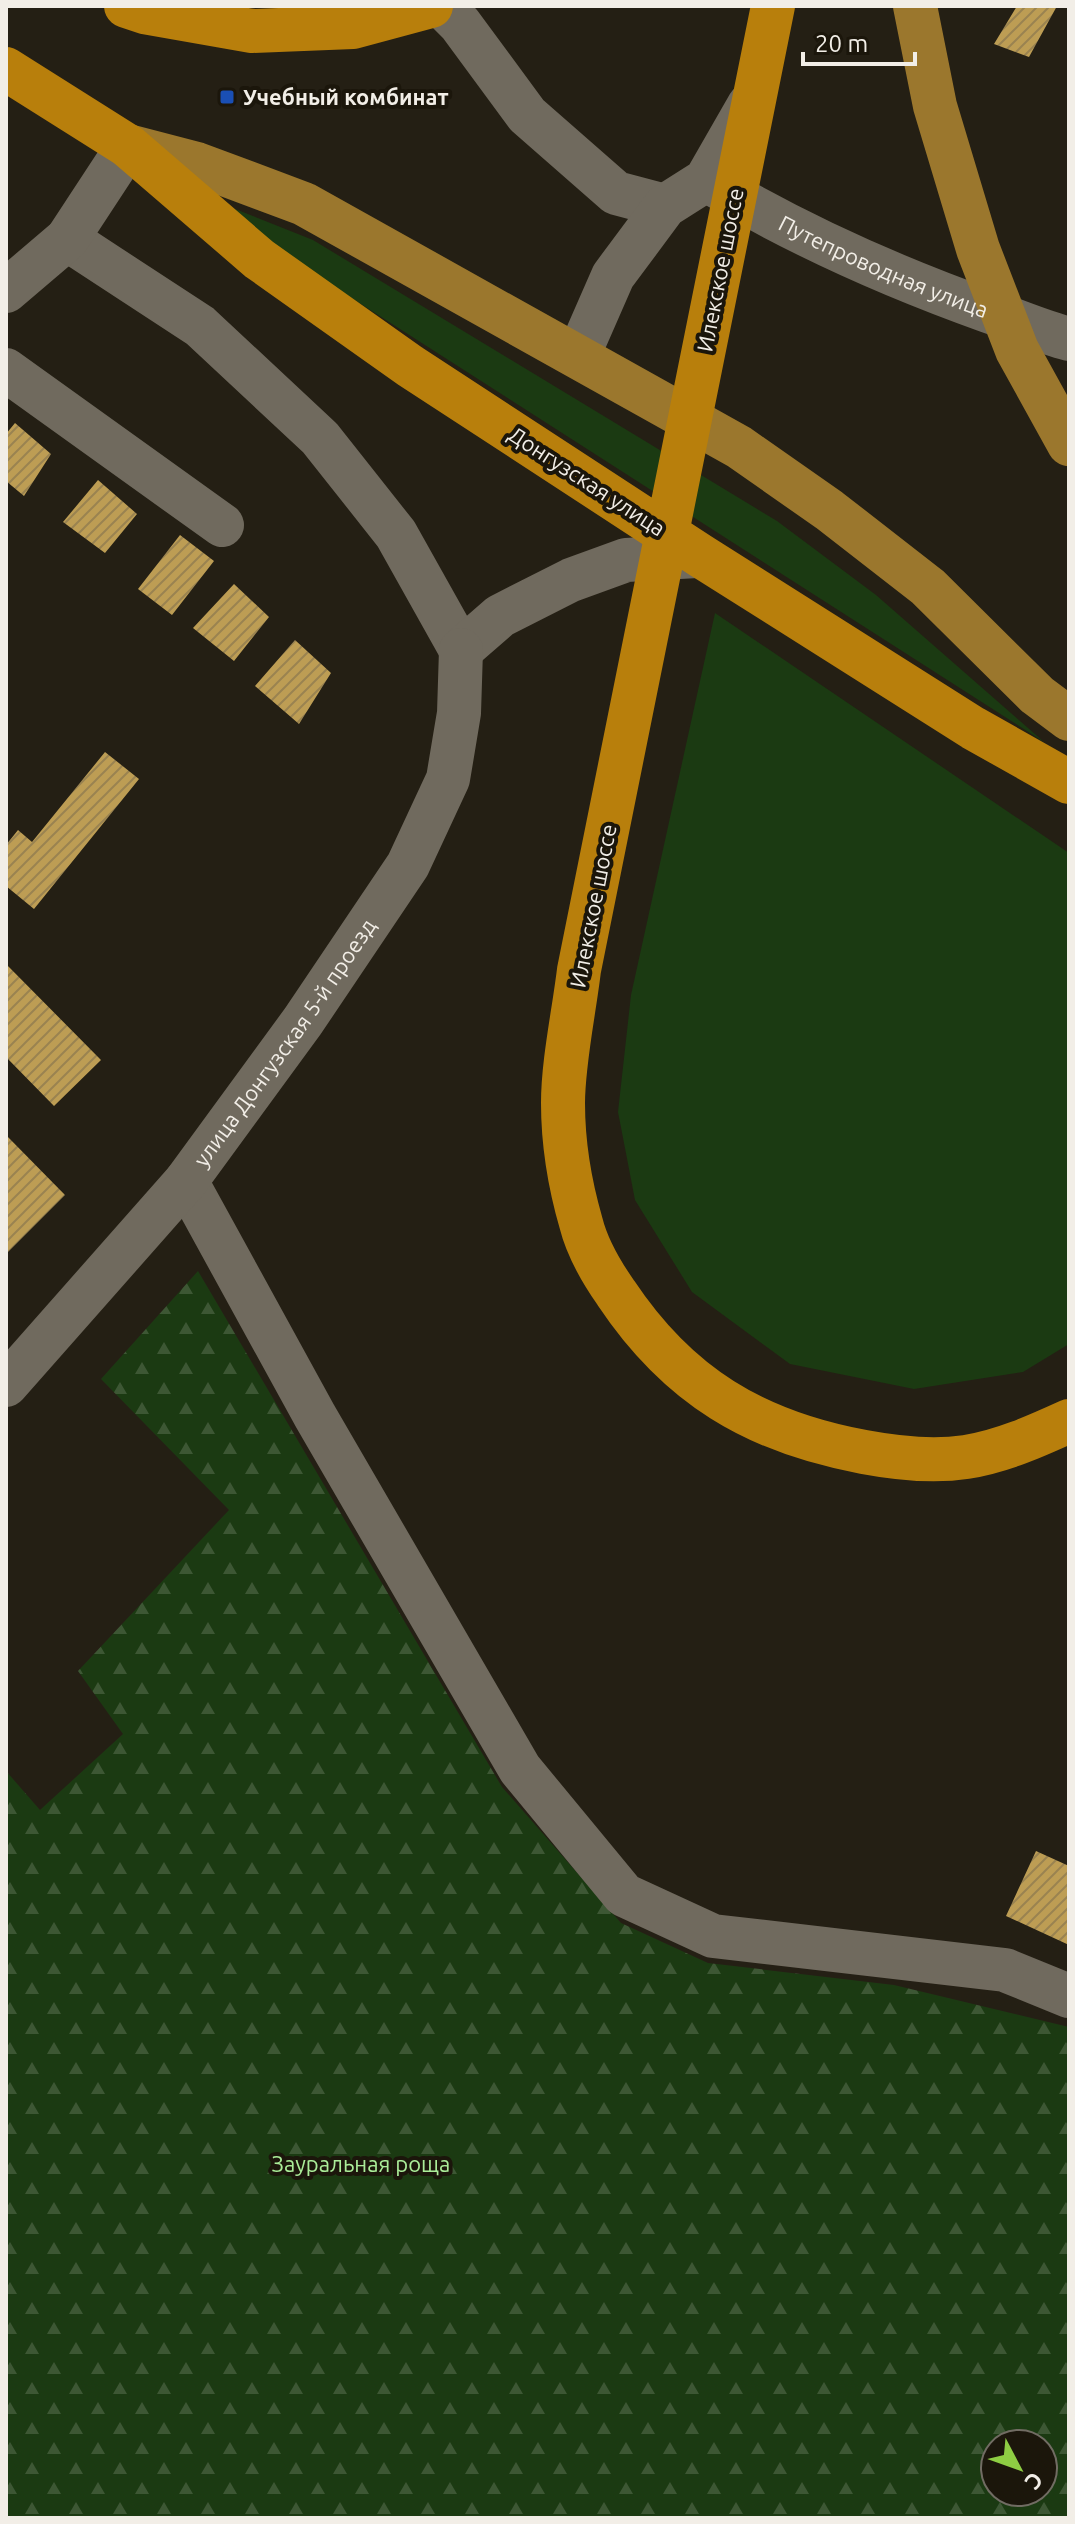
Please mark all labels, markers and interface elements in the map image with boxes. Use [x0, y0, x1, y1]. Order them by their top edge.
scale bar [803, 16, 915, 66]
text: 20 m [815, 30, 868, 57]
place label: Учебный комбинат [243, 84, 449, 109]
marker: Учебный комбинат [218, 88, 236, 106]
street label: Илекское шоссе [691, 186, 748, 354]
street label: Путепроводная улица [775, 210, 992, 322]
street label: Донгузская улица [504, 421, 670, 540]
street label: Илекское шоссе [564, 822, 621, 990]
street label: улица Донгузская 5-й проезд [188, 914, 380, 1171]
park label: Зауральная роща [272, 2151, 450, 2176]
north arrow [979, 2428, 1059, 2508]
text: С [1020, 2468, 1049, 2495]

